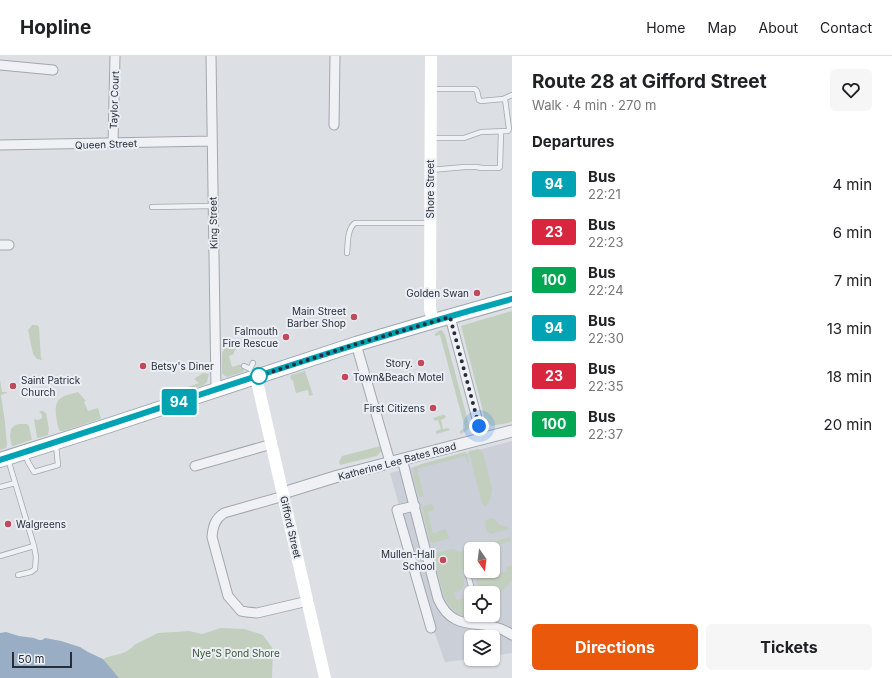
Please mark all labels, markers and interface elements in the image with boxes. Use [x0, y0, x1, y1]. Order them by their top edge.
text: Hopline [20, 16, 91, 39]
text: Home [646, 19, 685, 36]
text: Map [707, 19, 737, 36]
text: About [759, 19, 798, 36]
text: Contact [820, 19, 872, 36]
button: heart [830, 69, 872, 111]
street label: Taylor Court [107, 70, 121, 129]
text: Route 28 at Gifford Street [532, 70, 767, 93]
text: Walk · 4 min · 270 m [532, 97, 656, 113]
text: Departures [532, 132, 614, 151]
street label: Queen Street [75, 137, 138, 151]
street label: Shore Street [424, 159, 436, 218]
text: Bus [588, 167, 616, 186]
text: 94 [545, 175, 563, 192]
text: 4 min [832, 175, 872, 194]
text: 22:21 [588, 186, 621, 202]
street label: King Street [207, 196, 219, 249]
text: Bus [588, 215, 616, 234]
text: 23 [545, 223, 563, 240]
text: 6 min [833, 223, 872, 242]
text: 22:23 [588, 234, 624, 250]
text: Bus [588, 263, 616, 282]
text: 100 [542, 271, 566, 288]
text: 7 min [834, 271, 872, 290]
text: 22:24 [588, 282, 624, 298]
place label: Golden Swan [406, 287, 469, 299]
marker: Golden Swan [472, 288, 482, 298]
place label: Main Street Barber Shop [287, 305, 347, 329]
text: Bus [588, 311, 616, 330]
marker: Main Street Barber Shop [349, 312, 359, 322]
text: 94 [545, 319, 563, 336]
text: 13 min [827, 319, 872, 338]
place label: Falmouth Fire Rescue [223, 325, 278, 349]
text: 22:30 [588, 330, 624, 346]
marker: Falmouth Fire Rescue [281, 332, 291, 342]
place label: Story. [385, 357, 413, 369]
marker: Story. [416, 358, 426, 368]
text: Bus [588, 359, 616, 378]
place label: Betsy's Diner [151, 360, 214, 372]
marker: Betsy's Diner [138, 361, 148, 371]
unlabelled marker [250, 367, 268, 385]
text: 23 [545, 367, 563, 384]
text: 18 min [827, 367, 872, 386]
place label: Town&Beach Motel [353, 371, 444, 383]
marker: Town&Beach Motel [340, 372, 350, 382]
place label: Saint Patrick Church [21, 374, 81, 398]
text: 22:35 [588, 378, 624, 394]
marker: Saint Patrick Church [8, 381, 18, 391]
line badge: 94 [161, 389, 197, 415]
text: 94 [170, 393, 188, 410]
place label: First Citizens [364, 402, 425, 414]
marker: First Citizens [428, 403, 438, 413]
text: Bus [588, 407, 616, 426]
text: 100 [542, 415, 566, 432]
text: 20 min [824, 415, 872, 434]
your location [469, 416, 489, 436]
text: 22:37 [588, 426, 623, 442]
street label: Katherine Lee Bates Road [337, 439, 457, 483]
street label: Gifford Street [278, 495, 304, 560]
place label: Walgreens [16, 518, 66, 530]
marker: Walgreens [3, 519, 13, 529]
north arrow [464, 542, 500, 578]
map controls [464, 542, 500, 666]
place label: Mullen-Hall School [381, 548, 435, 572]
marker: Mullen-Hall School [438, 555, 448, 565]
button: locate [464, 586, 500, 622]
button: Directions [532, 624, 698, 670]
button: Tickets [706, 624, 872, 670]
button: layers [464, 630, 500, 666]
park label: Nye"S Pond Shore [192, 647, 280, 659]
scale bar [12, 650, 72, 669]
text: 50 m [18, 652, 44, 666]

